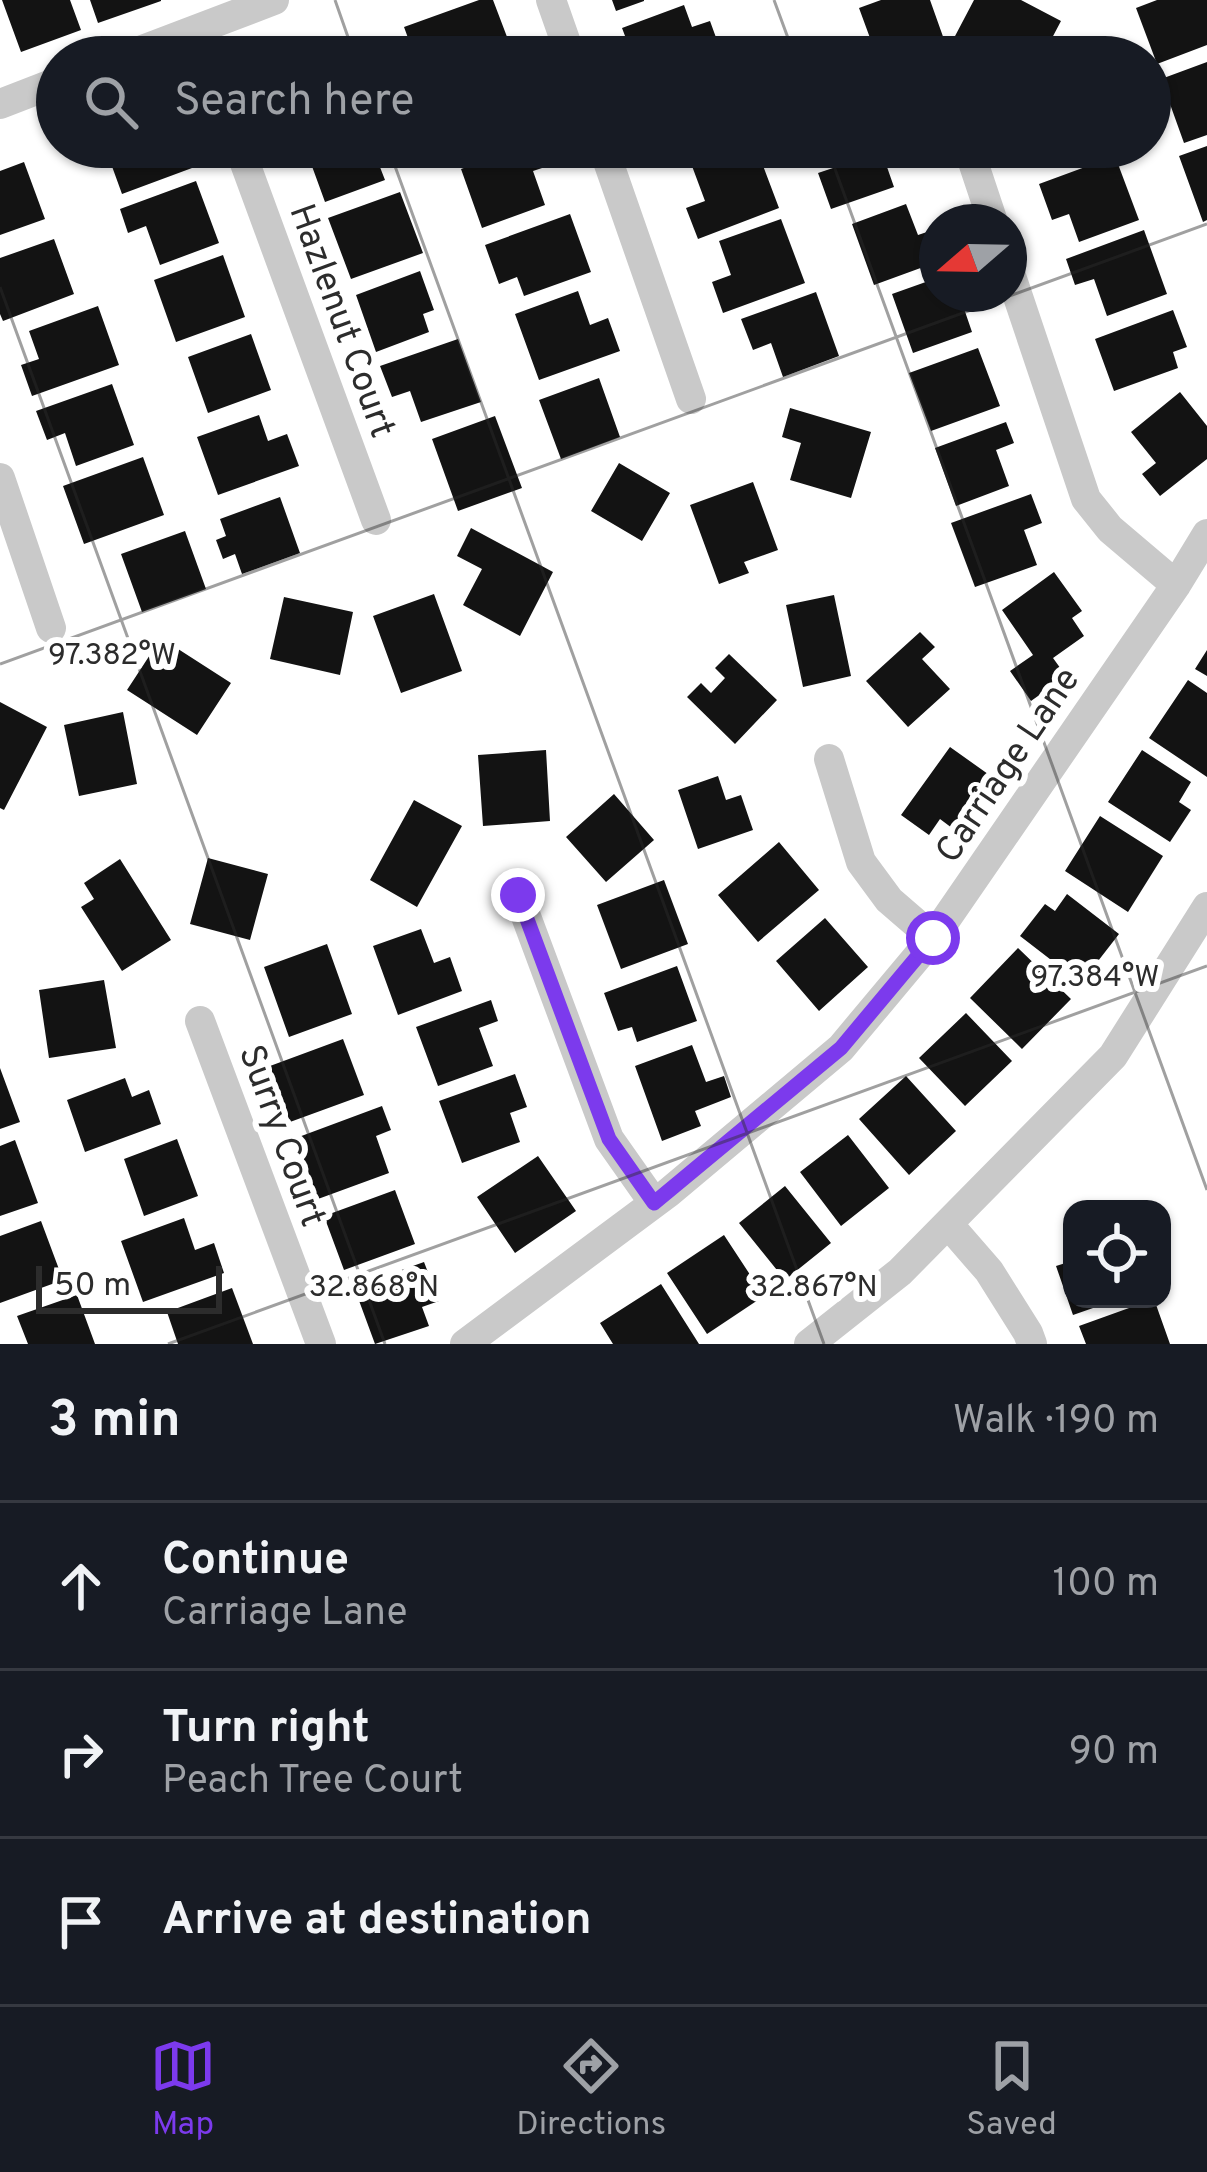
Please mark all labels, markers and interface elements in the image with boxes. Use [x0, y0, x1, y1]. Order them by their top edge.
search box [36, 36, 1171, 168]
icon: search [78, 69, 144, 135]
text: Search here [174, 74, 414, 131]
street label: Hazlenut Court [277, 198, 404, 444]
north arrow [919, 204, 1027, 312]
text: 97.382°W [48, 638, 176, 675]
street label: Carriage Lane [927, 659, 1092, 873]
route end [491, 868, 545, 922]
route start [906, 911, 960, 965]
text: 97.384°W [1031, 960, 1159, 997]
street label: Surry Court [226, 1039, 334, 1233]
map controls [1063, 1200, 1171, 1308]
button: locate [1063, 1200, 1171, 1308]
scale bar [36, 1260, 222, 1313]
text: 50 m [54, 1266, 131, 1308]
text: 32.868°N [309, 1270, 439, 1307]
text: 32.867°N [750, 1270, 878, 1307]
text: 3 min [48, 1390, 181, 1455]
text: Walk · 190 m [953, 1398, 1159, 1447]
text: Continue [162, 1533, 349, 1590]
icon: ahead [48, 1553, 114, 1619]
text: 100 m [1052, 1561, 1159, 1610]
text: Carriage Lane [162, 1590, 407, 1639]
text: Turn right [162, 1701, 370, 1758]
icon: right [48, 1721, 114, 1787]
text: 90 m [1069, 1729, 1159, 1778]
text: Peach Tree Court [162, 1758, 463, 1807]
icon: arrive [48, 1889, 114, 1955]
text: Arrive at destination [162, 1893, 592, 1950]
tab: Map [150, 2033, 216, 2147]
tab: Directions [516, 2033, 666, 2147]
tab: Saved [966, 2033, 1057, 2147]

